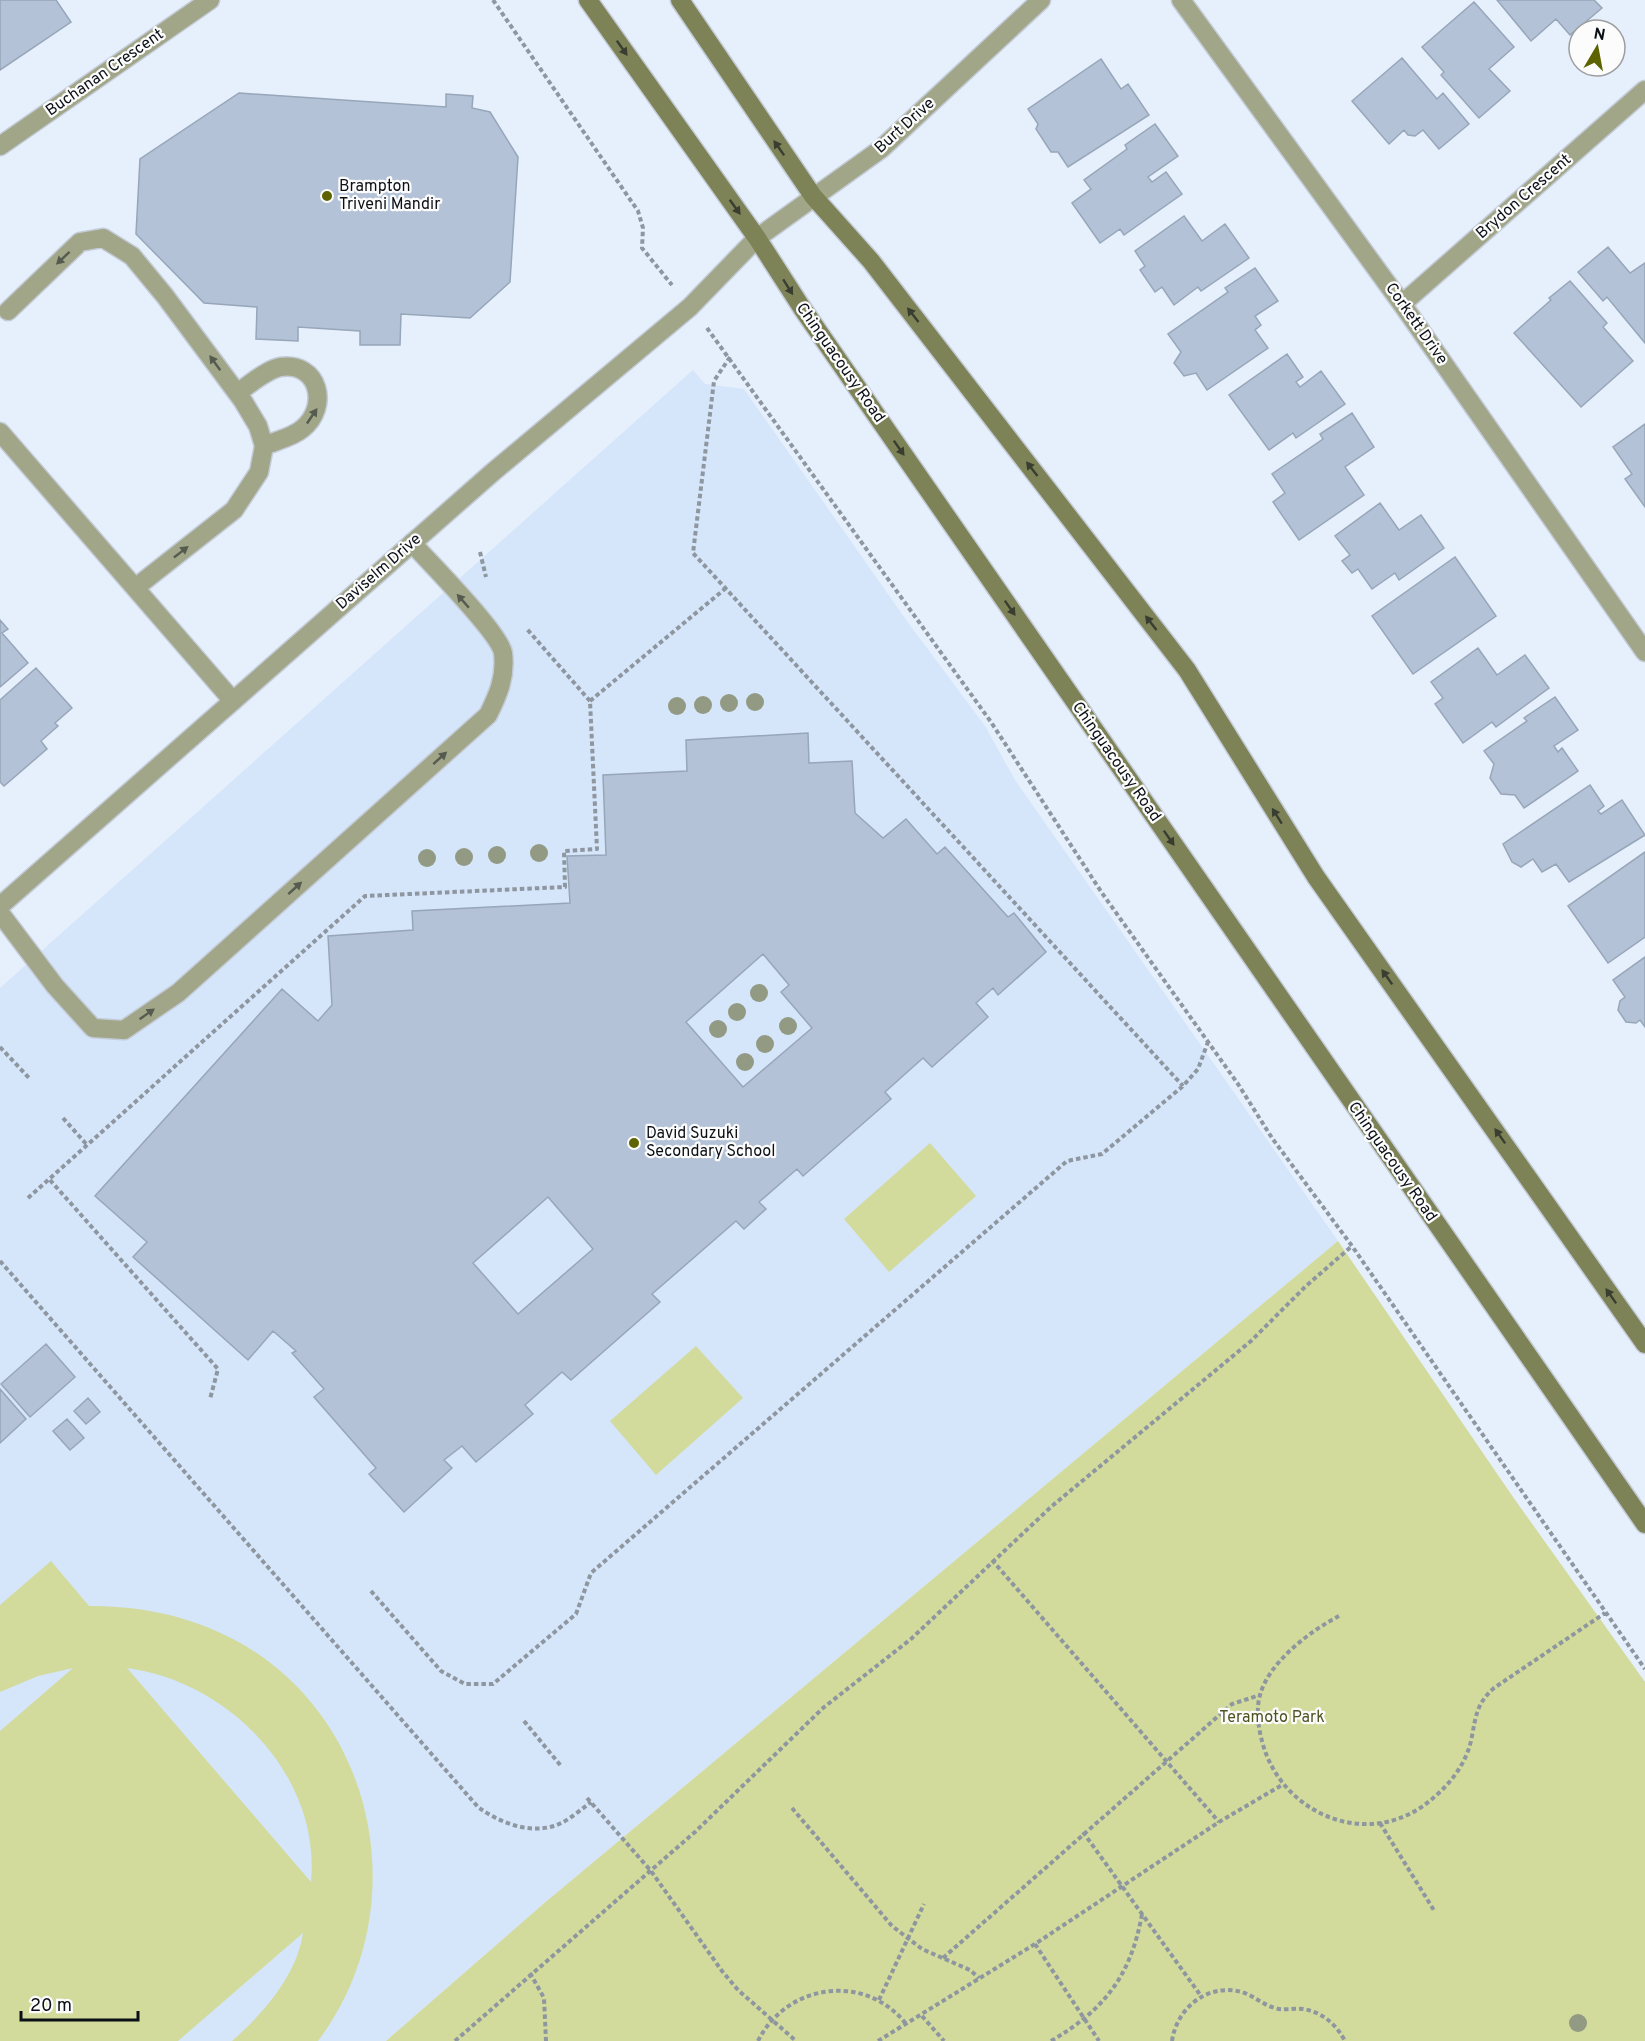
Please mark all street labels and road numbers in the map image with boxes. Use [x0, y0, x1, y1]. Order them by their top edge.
street label: Buchanan Crescent [42, 25, 168, 121]
street label: Burt Drive [871, 94, 939, 158]
street label: Brydon Crescent [1472, 150, 1576, 244]
street label: Corkett Drive [1380, 279, 1452, 369]
street label: Chinguacousy Road [791, 299, 889, 427]
street label: Daviselm Drive [332, 529, 426, 615]
street label: Chinguacousy Road [1067, 698, 1165, 826]
street label: Chinguacousy Road [1343, 1098, 1441, 1226]

